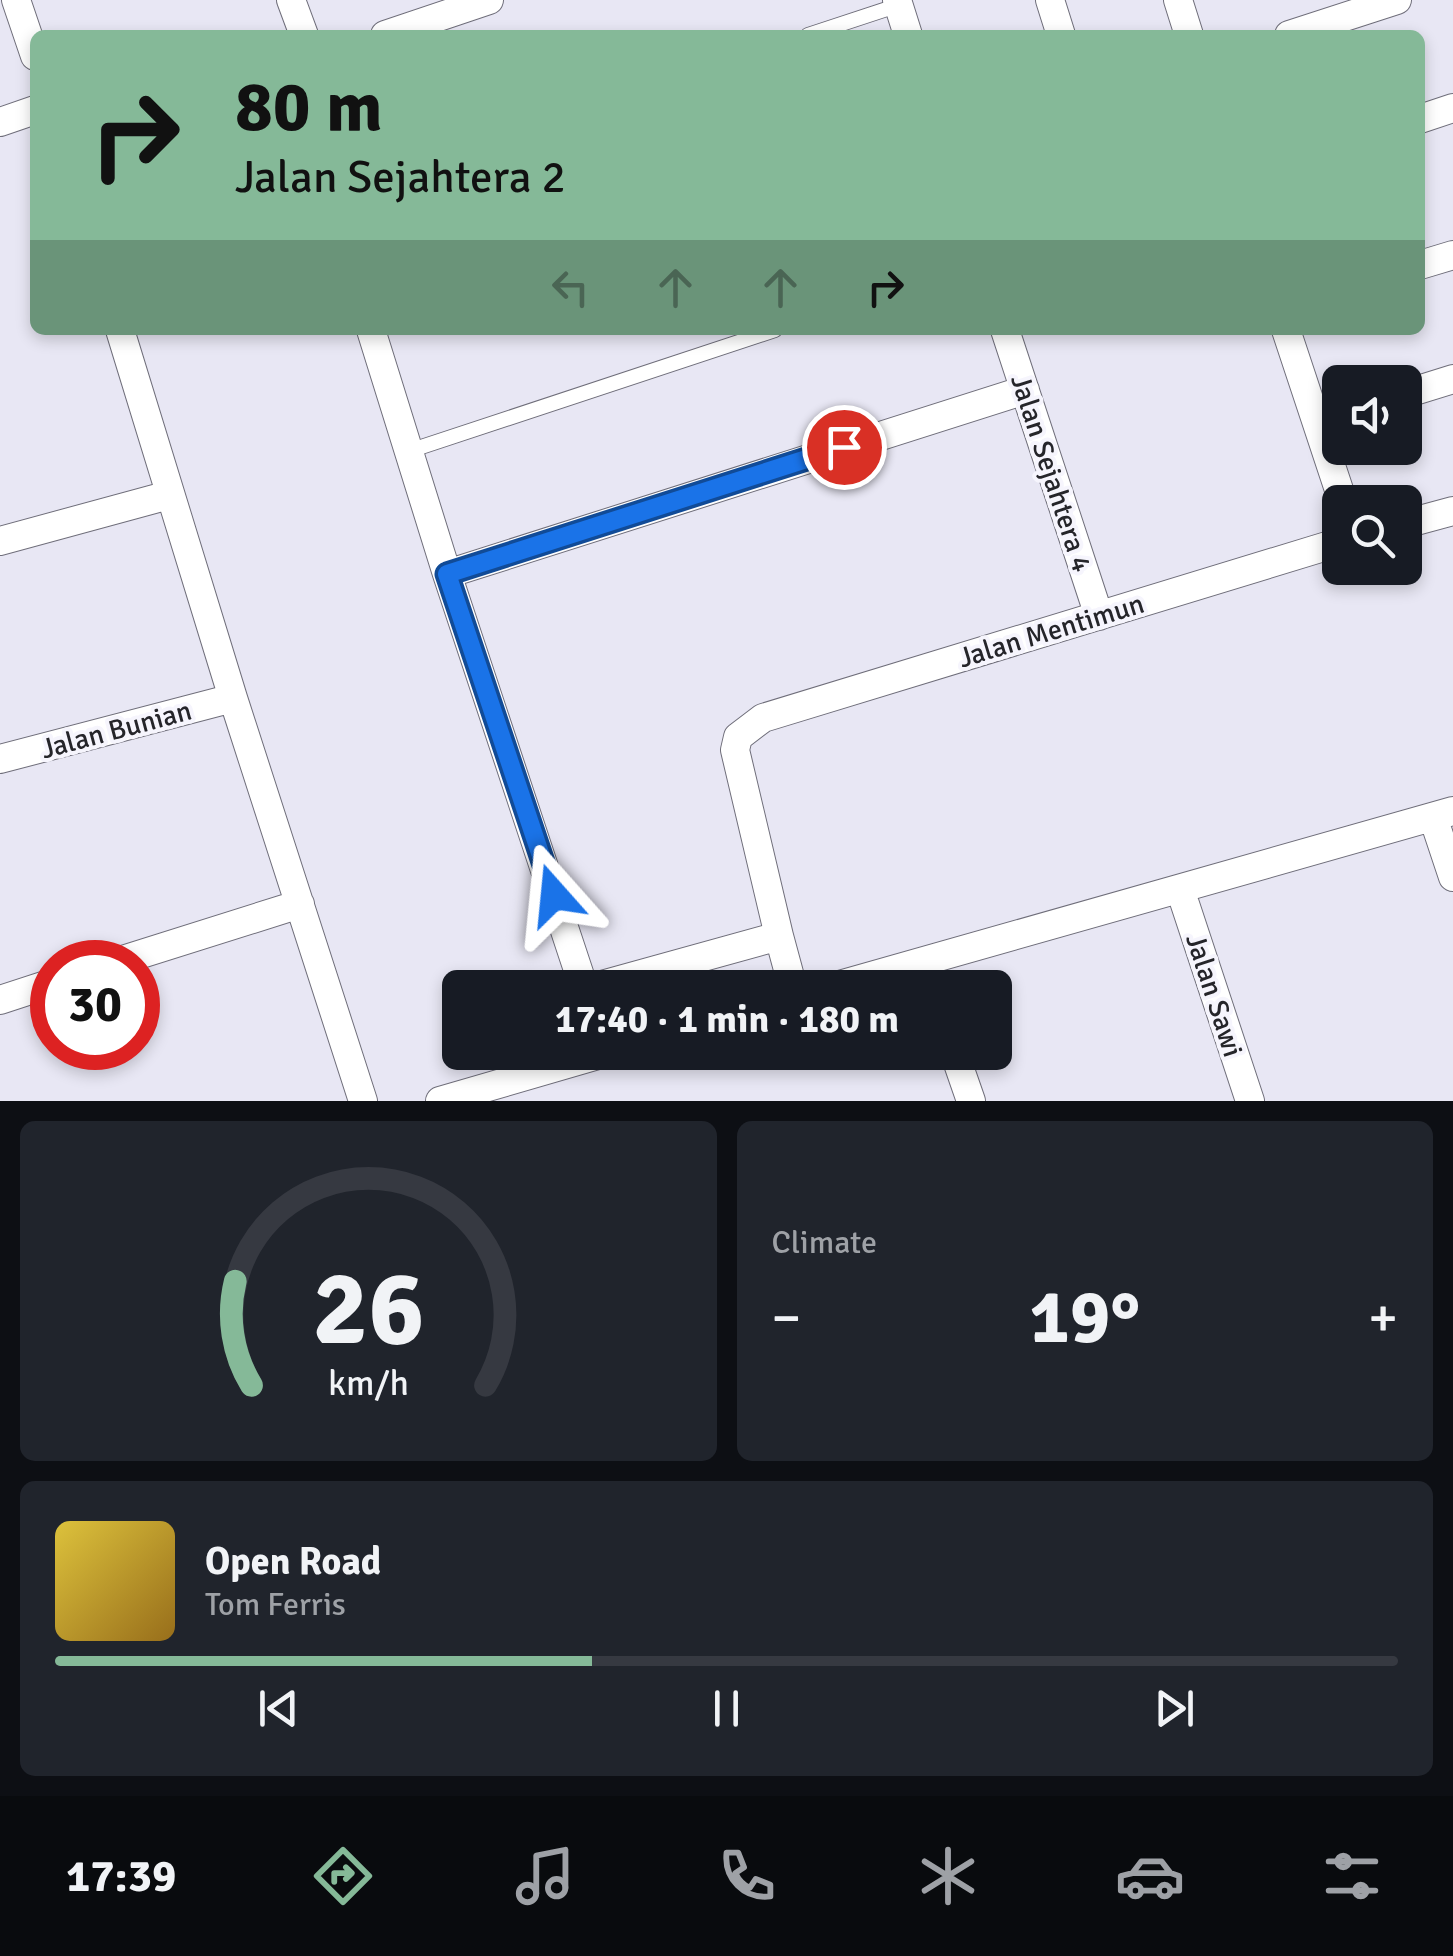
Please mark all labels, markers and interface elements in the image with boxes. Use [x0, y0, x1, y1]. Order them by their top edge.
text: 80 m [235, 64, 383, 150]
icon: right [70, 70, 200, 200]
text: Jalan Sejahtera 2 [235, 150, 566, 205]
icon: left [543, 260, 598, 315]
icon: ahead [648, 260, 703, 315]
icon: ahead [753, 260, 808, 315]
icon: right [858, 260, 913, 315]
map controls [1322, 365, 1422, 585]
button: sound [1322, 365, 1422, 465]
street label: Jalan Sejahtera 4 [1003, 370, 1099, 576]
pin [802, 405, 887, 490]
icon: arrive [817, 420, 872, 475]
button: search [1322, 485, 1422, 585]
street label: Jalan Mentimun [954, 587, 1148, 675]
street label: Jalan Bunian [37, 694, 195, 766]
position arrow [502, 843, 606, 947]
street label: Jalan Sawi [1178, 929, 1250, 1061]
speed limit sign: 30 [30, 940, 160, 1070]
text: 17:40 · 1 min · 180 m [555, 996, 899, 1043]
text: Climate [772, 1223, 877, 1262]
text: 26 [312, 1245, 424, 1373]
text: 19° [1029, 1271, 1140, 1364]
text: − [772, 1284, 801, 1352]
text: + [1368, 1284, 1398, 1352]
text: km/h [328, 1361, 409, 1405]
text: Open Road [205, 1538, 381, 1585]
text: Tom Ferris [205, 1585, 346, 1624]
icon: previous [251, 1681, 306, 1736]
icon: pause [699, 1681, 754, 1736]
icon: next [1147, 1681, 1202, 1736]
icon: directions [308, 1841, 378, 1911]
icon: music [510, 1841, 580, 1911]
icon: phone [712, 1841, 782, 1911]
icon: climate [913, 1841, 983, 1911]
icon: car [1115, 1841, 1185, 1911]
icon: filters [1317, 1841, 1387, 1911]
text: 17:39 [66, 1849, 176, 1904]

